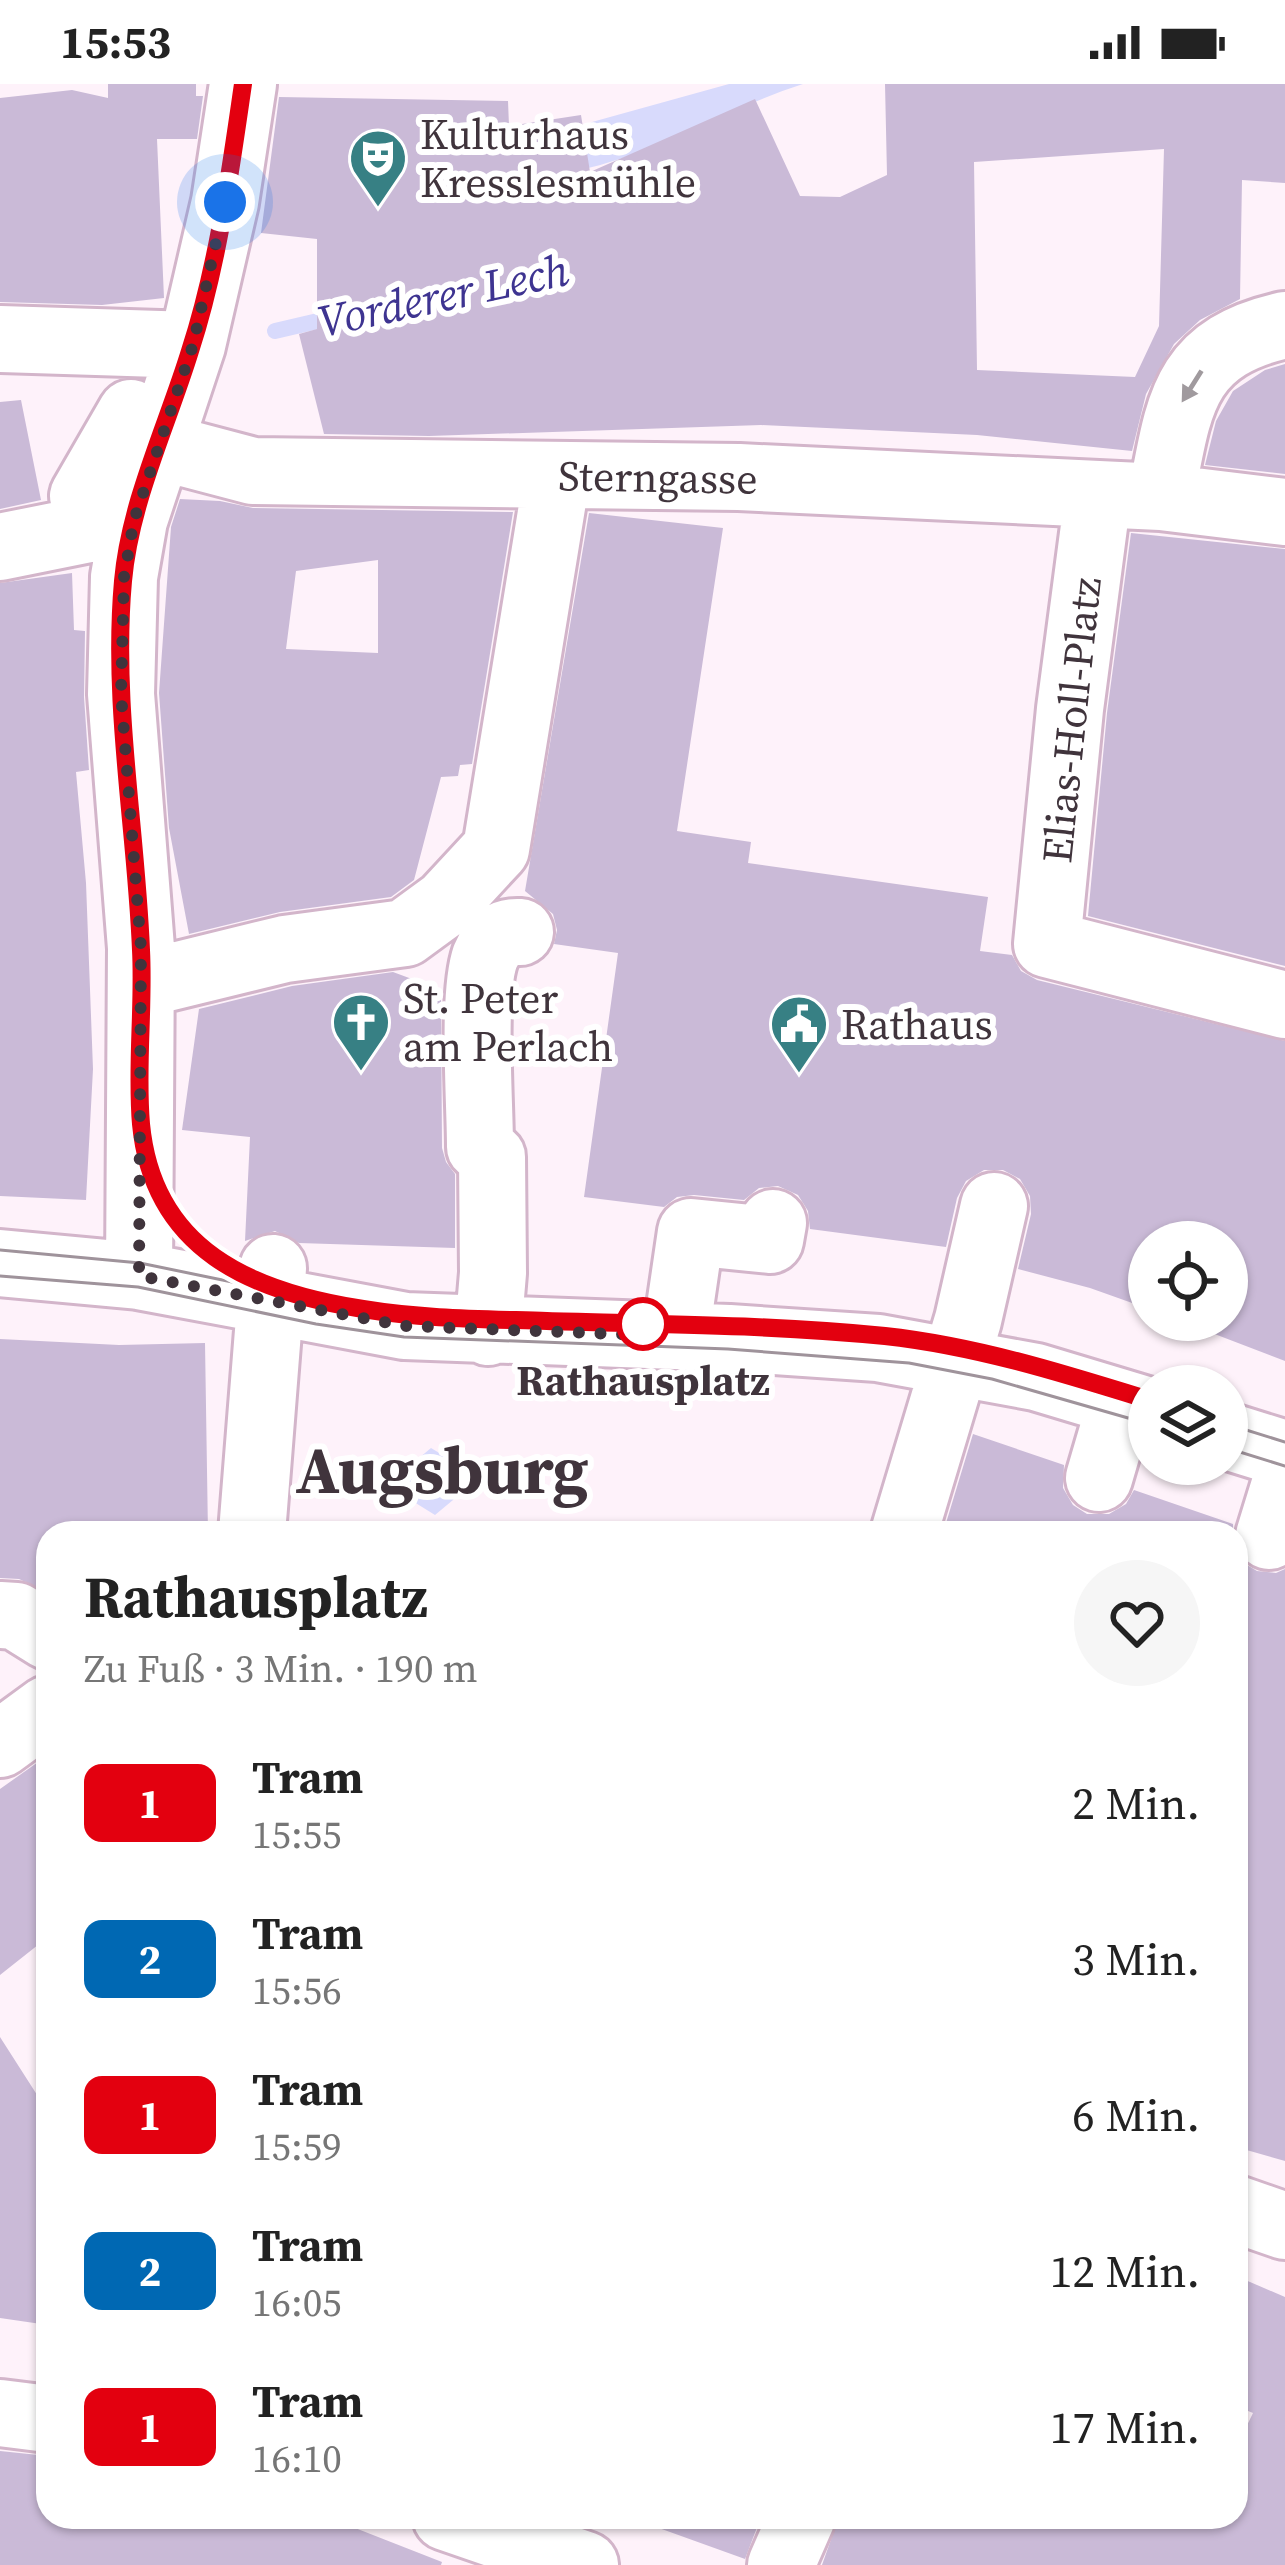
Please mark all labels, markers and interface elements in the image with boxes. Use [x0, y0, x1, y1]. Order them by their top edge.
text: 15:53 [60, 11, 171, 73]
place label: Kulturhaus Kresslesmühle [420, 105, 696, 211]
theatre icon: Kulturhaus Kresslesmühle [347, 127, 409, 209]
your location [195, 172, 255, 232]
water label: Vorderer Lech [312, 238, 574, 352]
one-way arrow [1182, 369, 1203, 403]
street label: Sterngasse [558, 446, 758, 508]
street label: Elias-Holl-Platz [1027, 574, 1115, 866]
place label: St. Peter am Perlach [403, 969, 613, 1075]
church icon: St. Peter am Perlach [330, 991, 392, 1073]
public building icon: Rathaus [768, 993, 830, 1075]
place label: Rathaus [841, 995, 993, 1053]
map controls [1128, 1221, 1248, 1485]
button: locate [1128, 1221, 1248, 1341]
marker: Rathausplatz [618, 1299, 668, 1349]
place label: Rathausplatz [516, 1351, 770, 1409]
button: layers [1128, 1365, 1248, 1485]
district label: Augsburg [296, 1425, 589, 1515]
text: Rathausplatz [84, 1558, 428, 1636]
button: heart [1074, 1560, 1200, 1686]
text: Zu Fuß · 3 Min. · 190 m [84, 1642, 478, 1695]
text: Tram [252, 1746, 363, 1808]
text: 2 Min. [1072, 1772, 1200, 1834]
text: 1 [139, 1774, 161, 1832]
text: 15:55 [252, 1808, 342, 1861]
text: Tram [252, 1902, 363, 1964]
text: 3 Min. [1072, 1928, 1200, 1990]
text: 2 [139, 1930, 161, 1988]
text: 15:56 [252, 1964, 342, 2017]
text: Tram [252, 2058, 363, 2120]
text: 6 Min. [1072, 2084, 1200, 2146]
text: 1 [139, 2086, 161, 2144]
text: 15:59 [252, 2120, 342, 2173]
text: Tram [252, 2214, 363, 2276]
text: 12 Min. [1050, 2240, 1200, 2302]
text: 2 [139, 2242, 161, 2300]
text: 16:05 [252, 2276, 342, 2329]
text: Tram [252, 2370, 363, 2432]
text: 17 Min. [1050, 2396, 1200, 2458]
text: 1 [139, 2398, 161, 2456]
text: 16:10 [252, 2432, 342, 2485]

